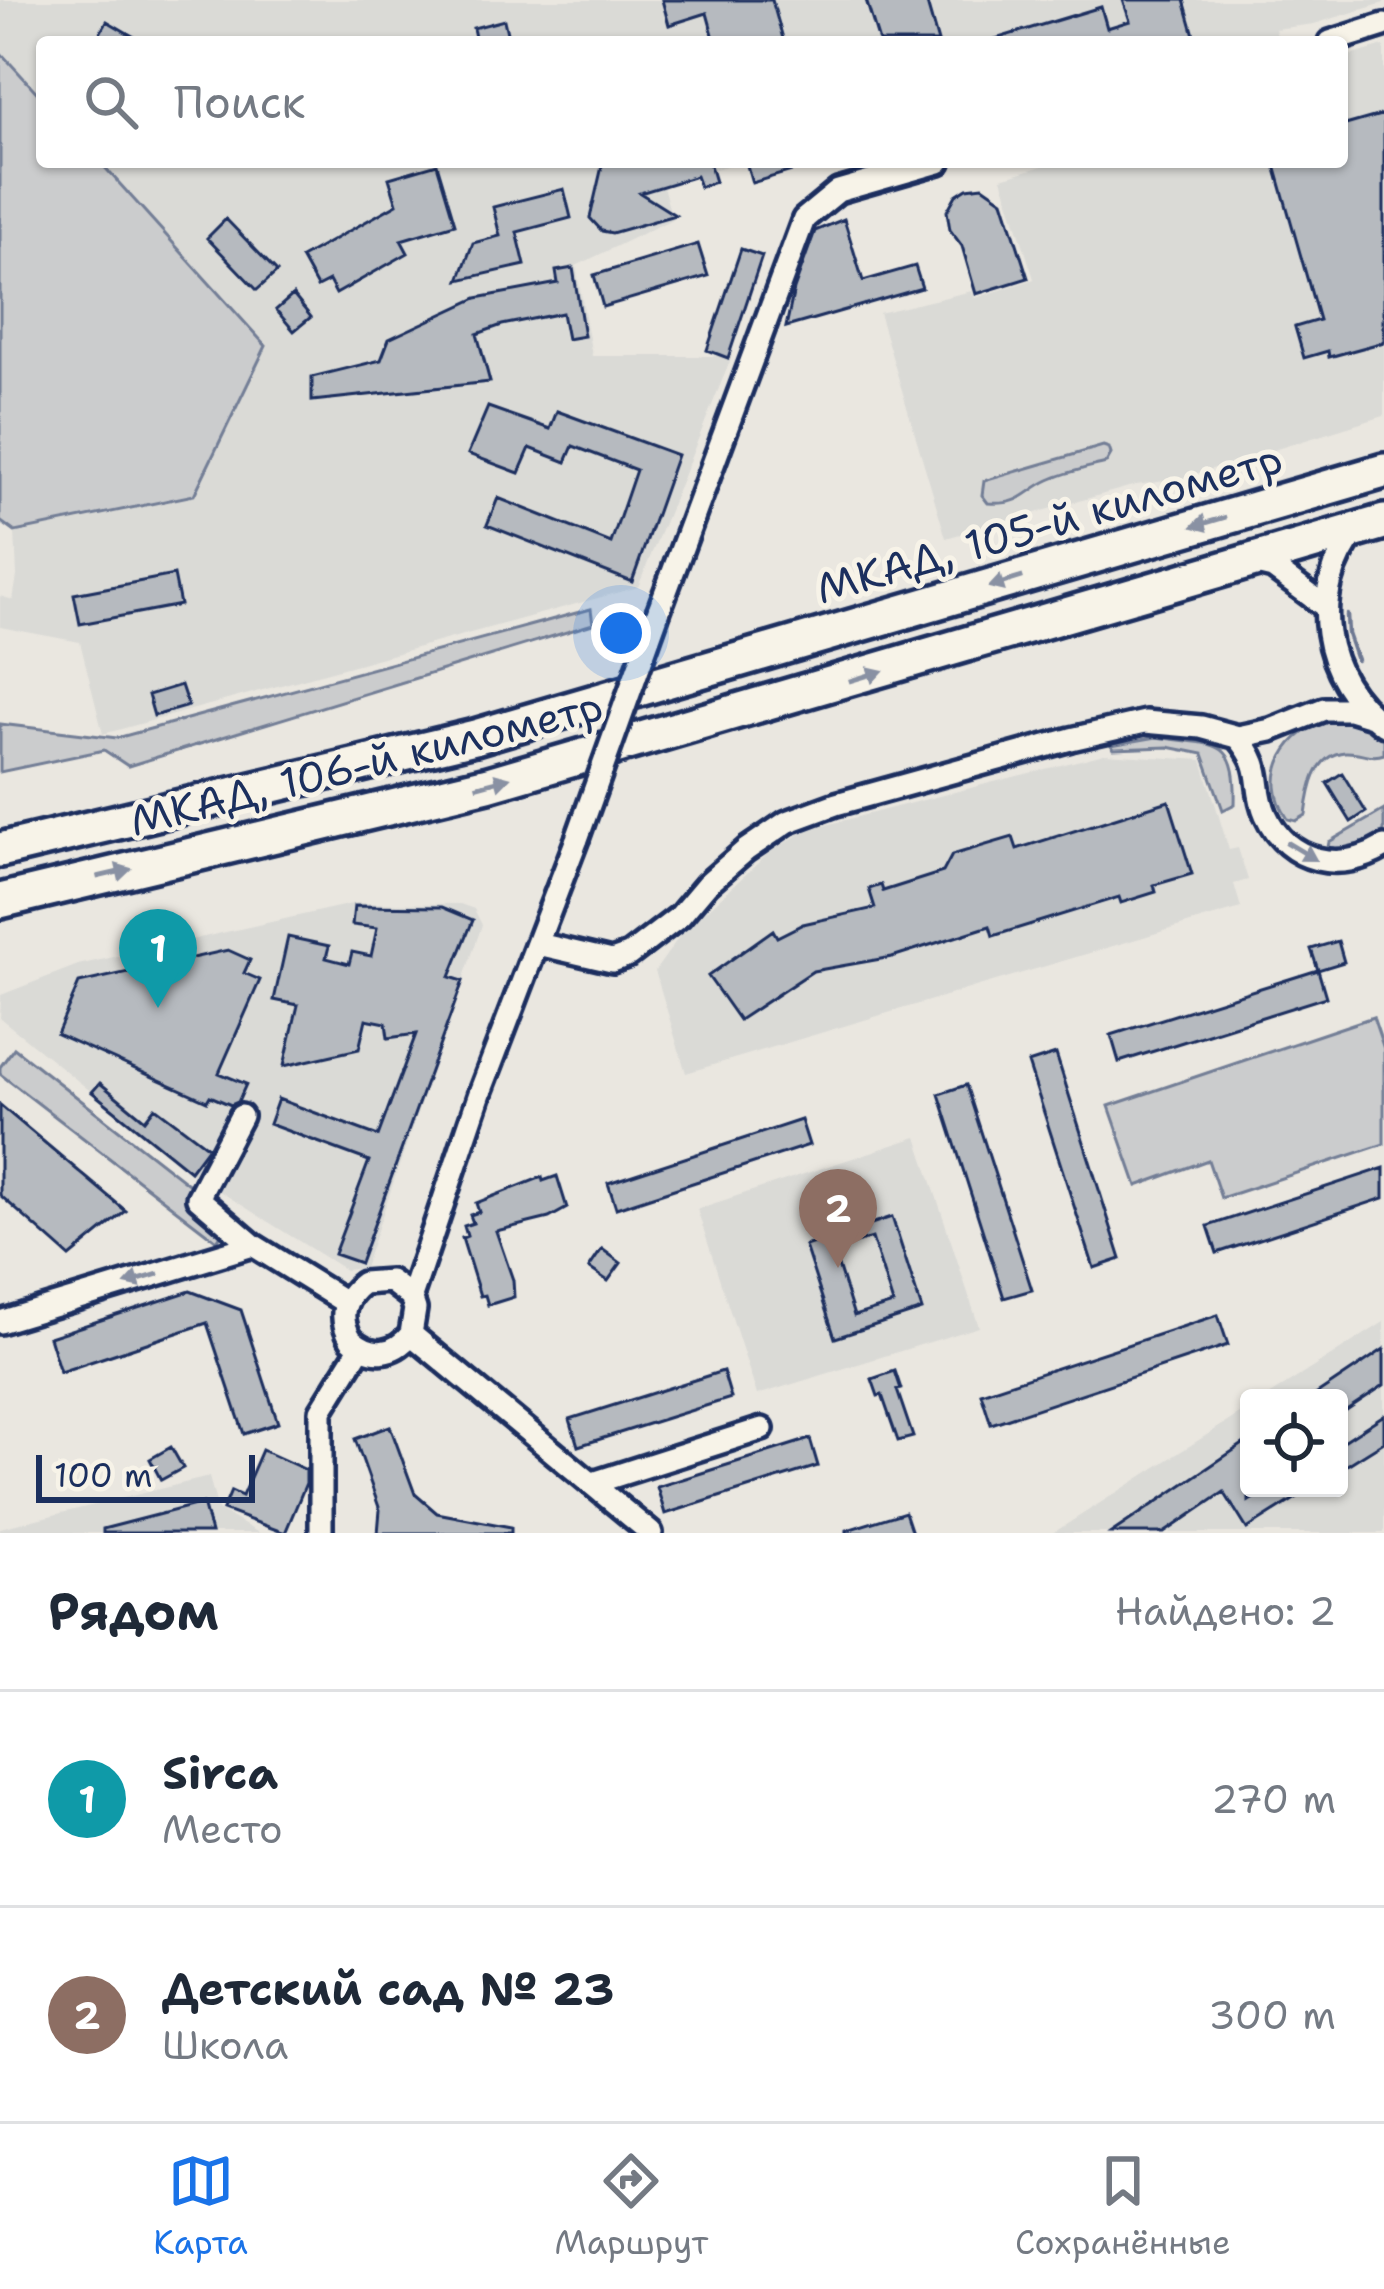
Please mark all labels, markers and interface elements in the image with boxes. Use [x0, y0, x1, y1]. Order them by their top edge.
search box [36, 36, 1348, 168]
icon: search [78, 69, 144, 135]
text: Поиск [174, 72, 305, 132]
street label: МКАД, 105-й километр [809, 430, 1289, 616]
one-way arrow [1190, 514, 1227, 533]
one-way arrow [987, 574, 1024, 592]
your location [591, 603, 651, 663]
one-way arrow [848, 666, 885, 684]
street label: МКАД, 106-й километр [124, 677, 608, 849]
one-way arrow [475, 772, 512, 791]
one-way arrow [1284, 839, 1318, 860]
one-way arrow [95, 863, 132, 882]
pin: 1 [119, 909, 197, 1008]
pin: 2 [799, 1169, 877, 1268]
one-way arrow [123, 1271, 160, 1290]
map controls [1240, 1389, 1348, 1497]
button: locate [1240, 1389, 1348, 1497]
scale bar [36, 1449, 255, 1502]
text: 100 m [54, 1453, 153, 1498]
text: Рядом [48, 1577, 219, 1645]
text: Найдено: 2 [1115, 1585, 1336, 1637]
text: Sirca [162, 1743, 278, 1803]
text: 1 [78, 1773, 96, 1825]
text: 270 m [1211, 1773, 1336, 1825]
text: Место [162, 1803, 283, 1855]
text: Детский сад № 23 [162, 1959, 614, 2019]
text: 2 [73, 1989, 101, 2041]
text: 300 m [1208, 1989, 1336, 2041]
text: Школа [162, 2019, 288, 2071]
tab: Карта [153, 2148, 248, 2265]
tab: Маршрут [554, 2148, 708, 2265]
tab: Сохранённые [1015, 2148, 1231, 2265]

